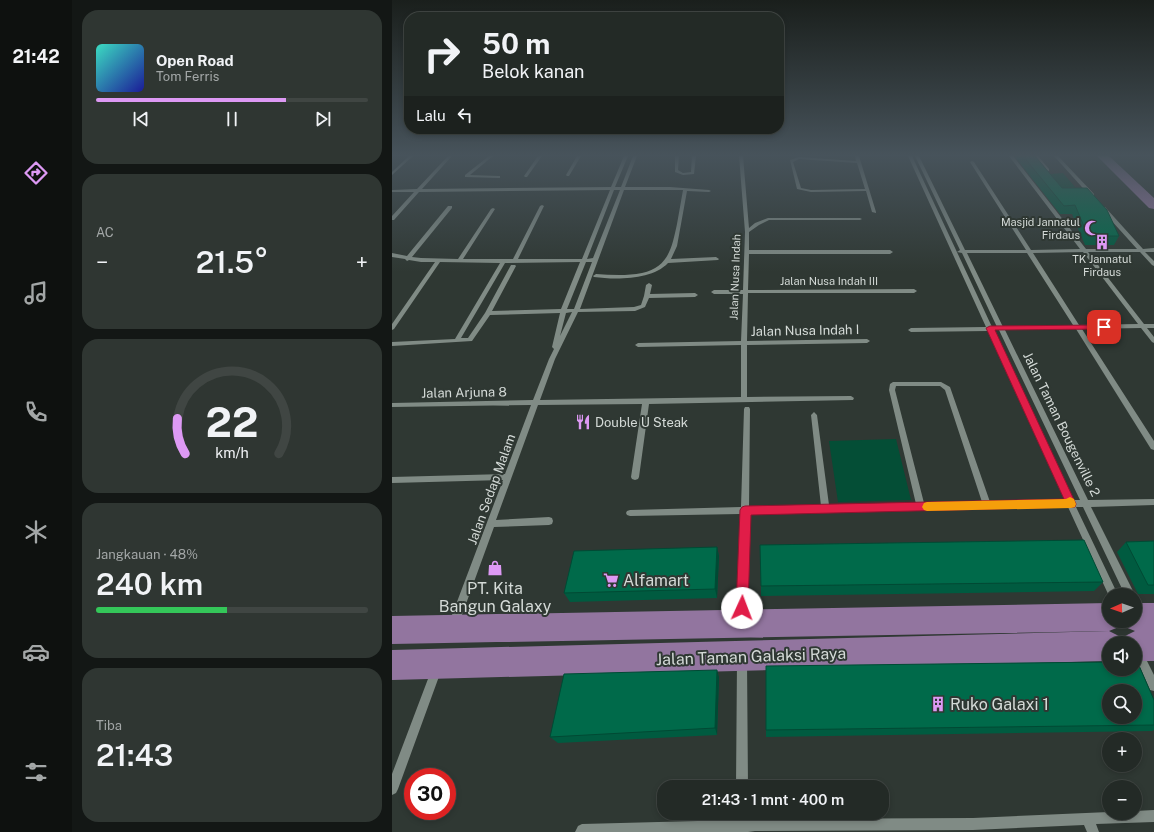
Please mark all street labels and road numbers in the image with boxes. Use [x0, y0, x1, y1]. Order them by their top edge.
street label: Jalan Nusa Indah [727, 234, 743, 320]
street label: Jalan Nusa Indah III [780, 275, 878, 287]
street label: Jalan Nusa Indah I [751, 322, 859, 339]
street label: Jalan Taman Bougenville 2 [1020, 350, 1103, 499]
street label: Jalan Arjuna 8 [421, 384, 507, 401]
street label: Jalan Sedap Malam [464, 432, 518, 547]
street label: Jalan Taman Galaksi Raya [656, 644, 846, 669]

